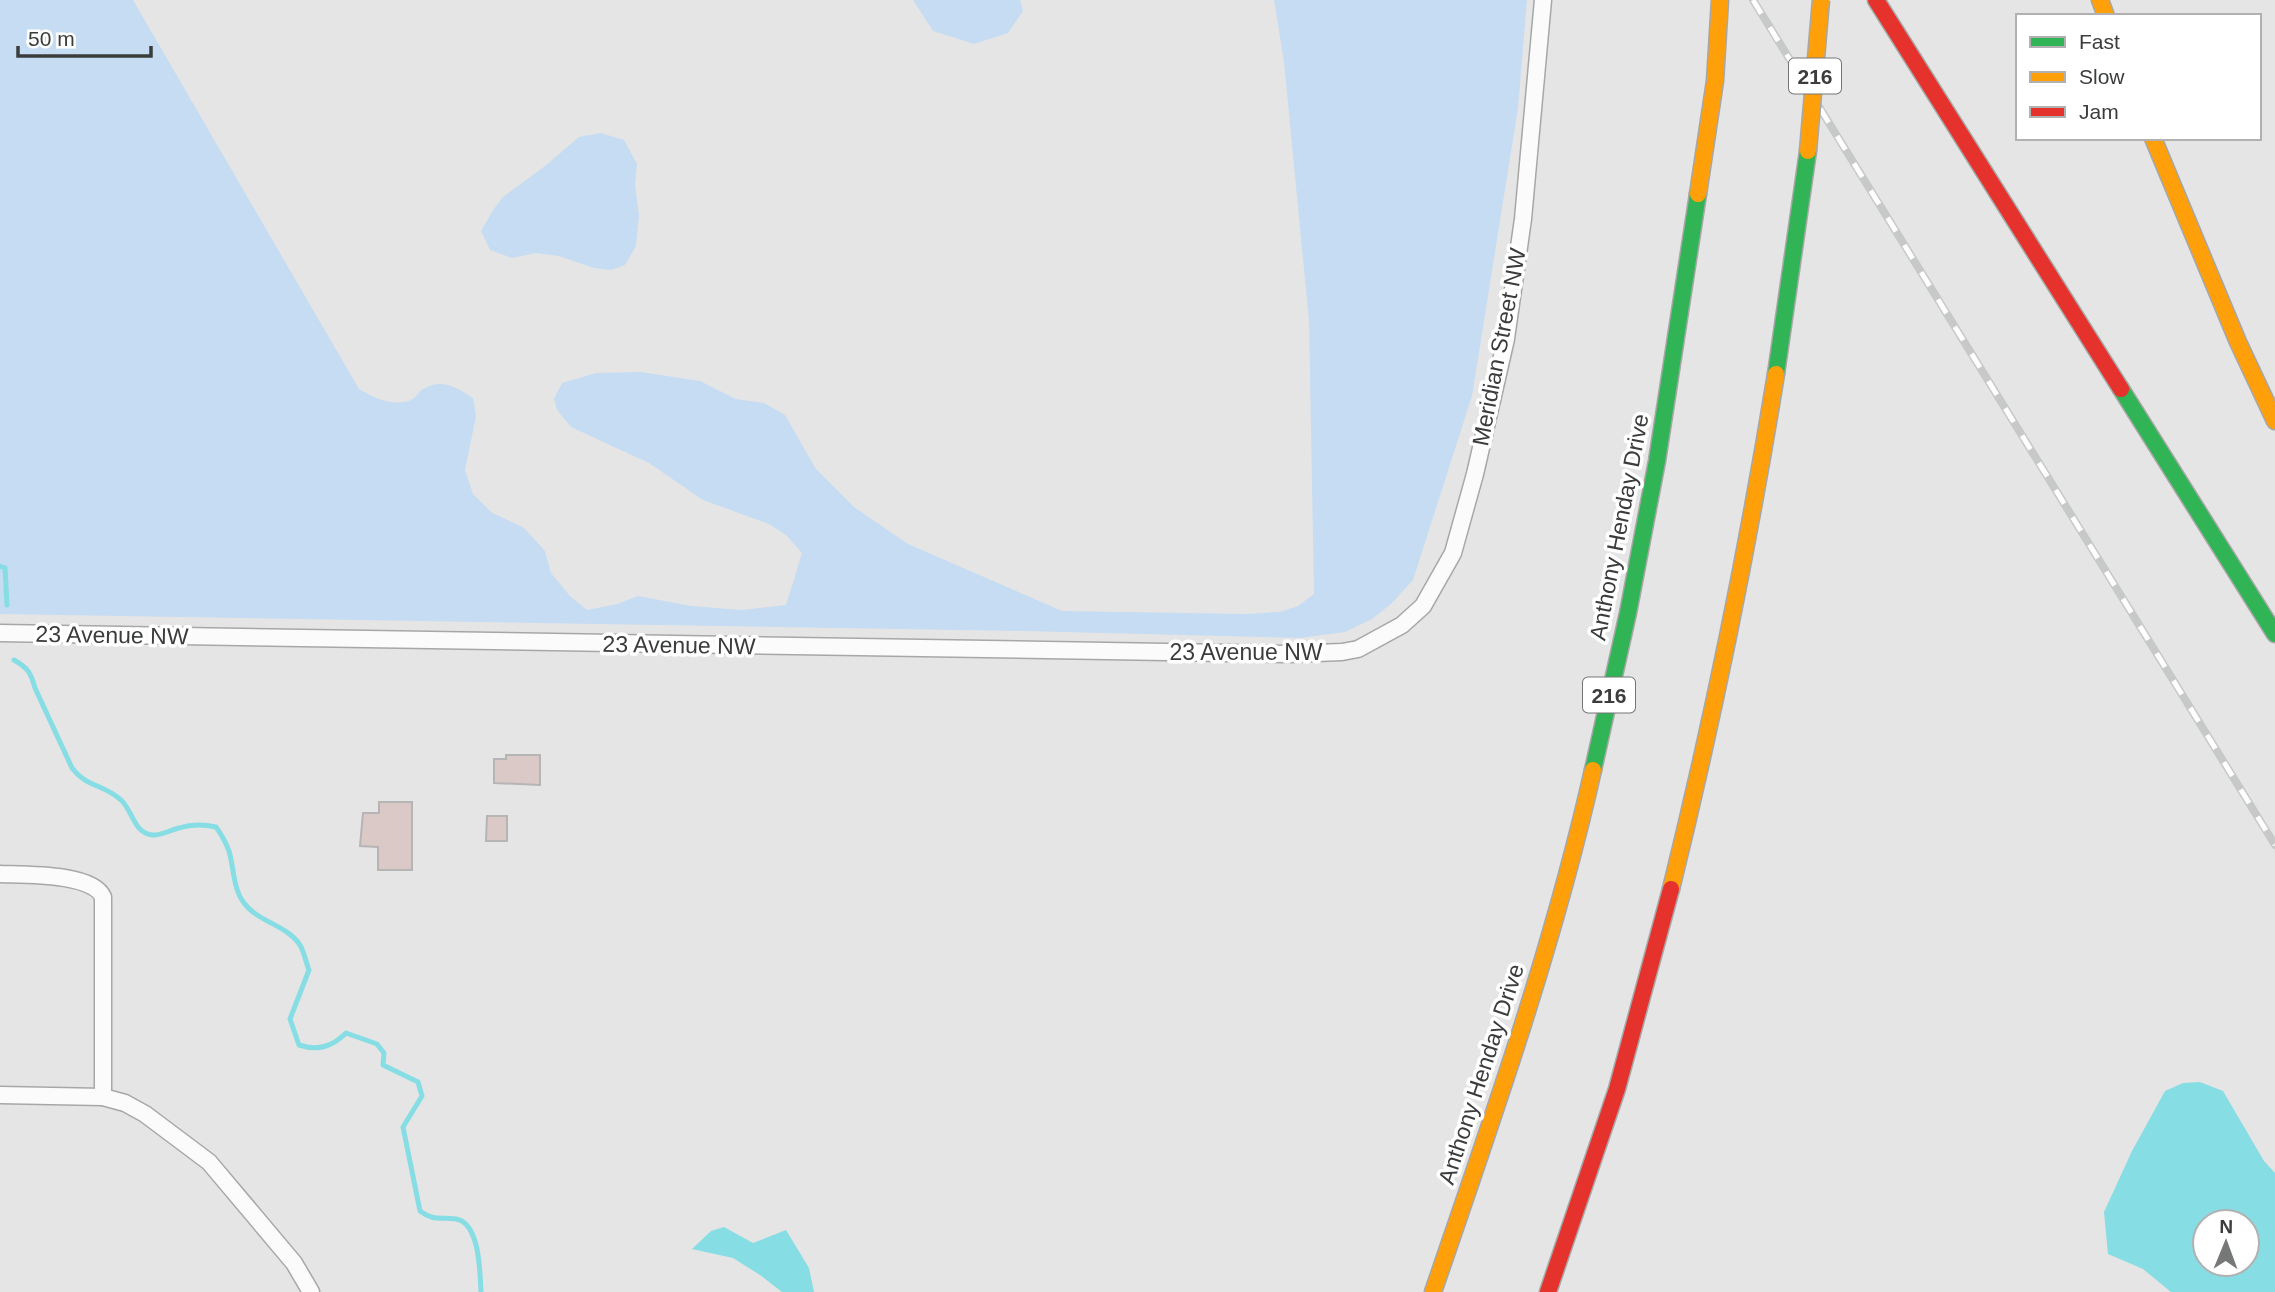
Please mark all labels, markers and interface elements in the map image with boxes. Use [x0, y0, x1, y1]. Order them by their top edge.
scale bar [18, 14, 150, 58]
legend [2016, 14, 2261, 140]
text: 50 m [28, 27, 75, 50]
text: Fast [2079, 30, 2120, 53]
road number: 216 [1789, 58, 1841, 94]
text: Slow [2079, 65, 2125, 88]
text: Jam [2079, 100, 2119, 123]
street label: Meridian Street NW [1467, 246, 1531, 448]
street label: Anthony Henday Drive [1584, 412, 1654, 642]
street label: 23 Avenue NW [35, 621, 189, 649]
street label: 23 Avenue NW [602, 631, 756, 659]
street label: 23 Avenue NW [1169, 639, 1323, 665]
road number: 216 [1583, 678, 1635, 712]
street label: Anthony Henday Drive [1433, 961, 1529, 1187]
north arrow [2191, 1208, 2261, 1278]
text: N [2219, 1216, 2233, 1237]

